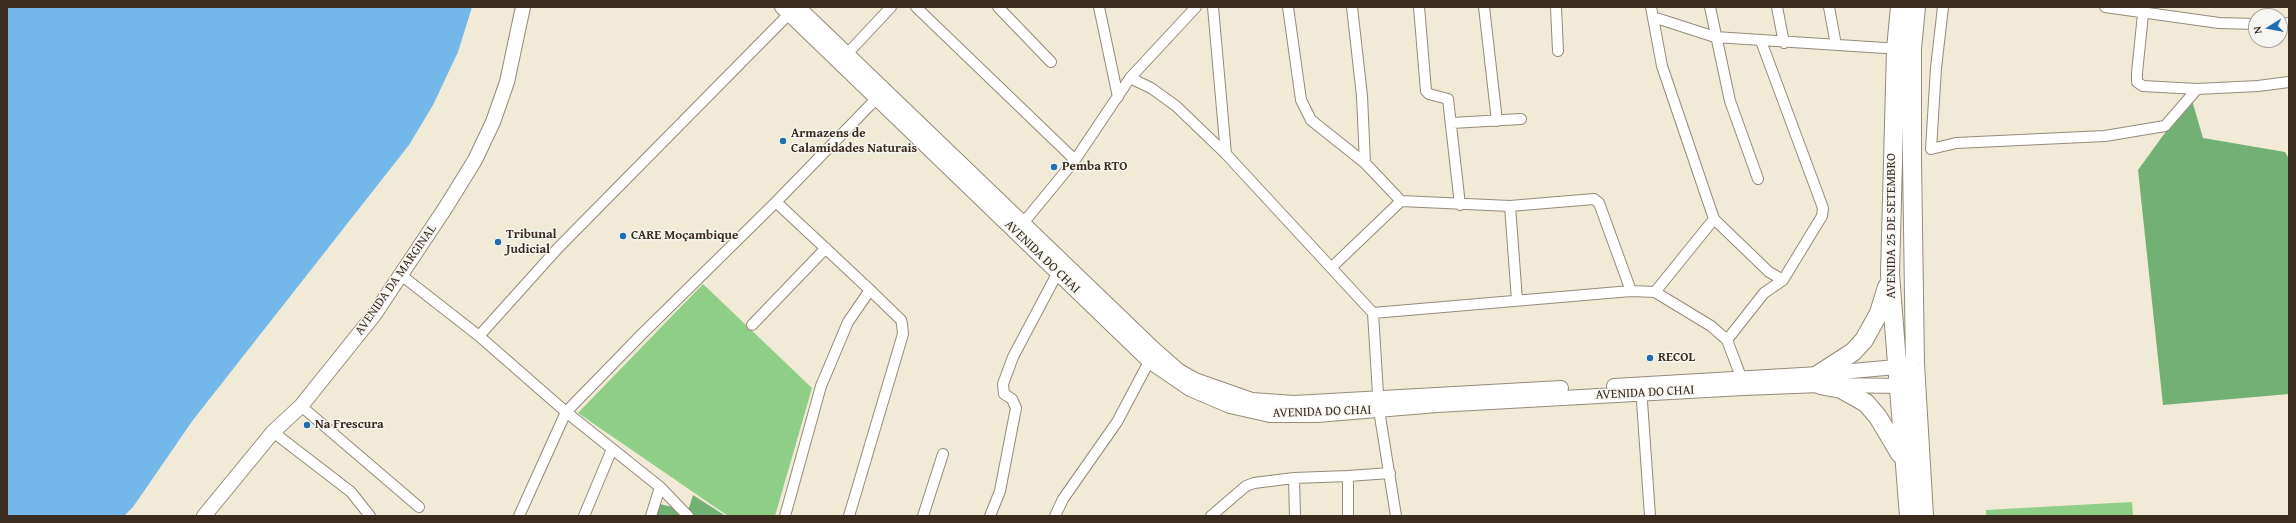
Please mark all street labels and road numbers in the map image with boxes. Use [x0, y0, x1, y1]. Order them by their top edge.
street label: AVENIDA 25 DE SETEMBRO [1884, 153, 1900, 299]
street label: AVENIDA DO CHAI [1001, 217, 1083, 297]
street label: AVENIDA DA MARGINAL [352, 222, 440, 338]
street label: AVENIDA DO CHAI [1595, 383, 1695, 403]
street label: AVENIDA DO CHAI [1272, 402, 1372, 422]

